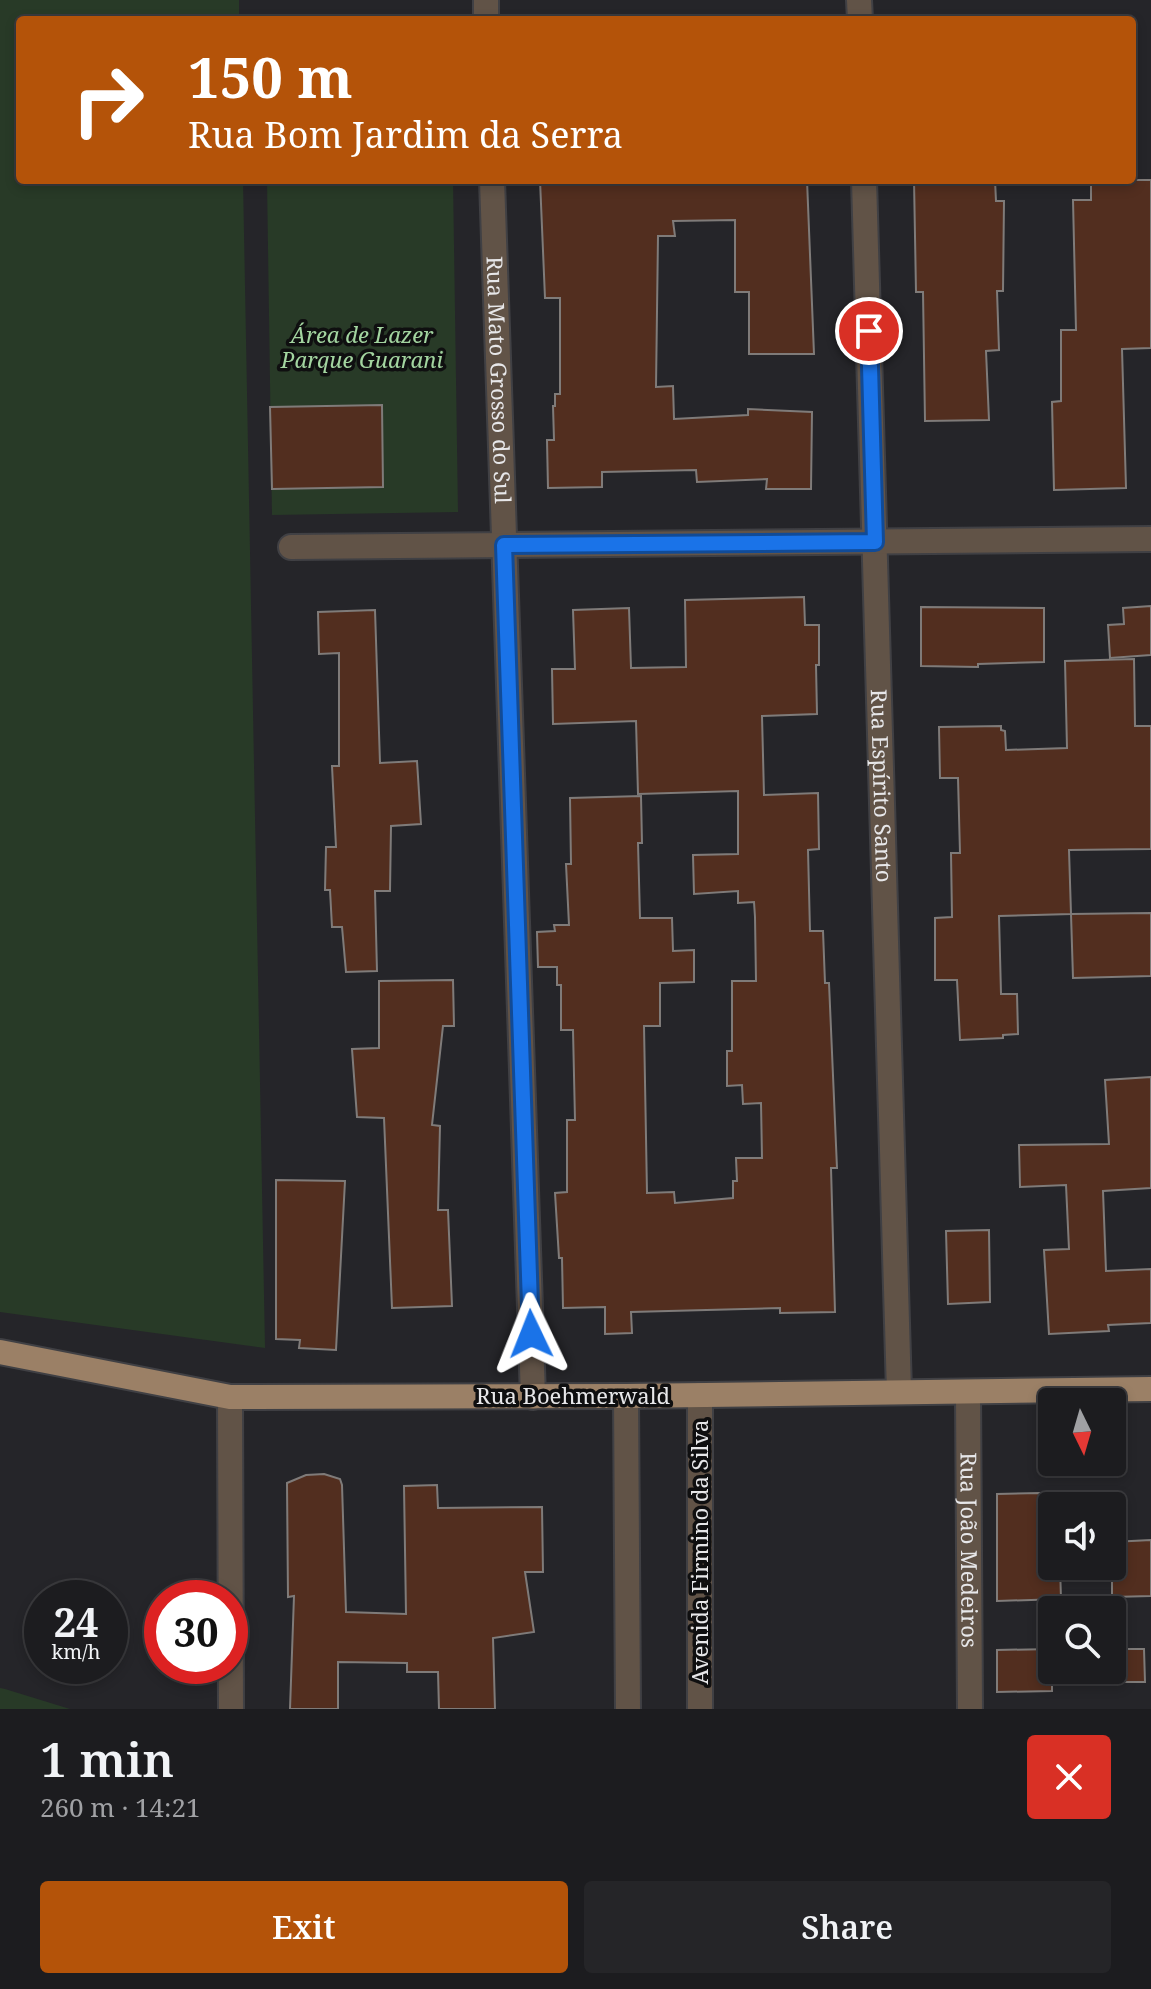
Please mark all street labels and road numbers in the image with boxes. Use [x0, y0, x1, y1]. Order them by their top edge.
street label: Rua Mato Grosso do Sul [481, 256, 519, 504]
street label: Rua Espírito Santo [865, 689, 900, 883]
street label: Rua Boehmerwald [476, 1380, 670, 1410]
street label: Avenida Firmino da Silva [684, 1420, 714, 1684]
street label: Rua João Medeiros [954, 1452, 986, 1648]

